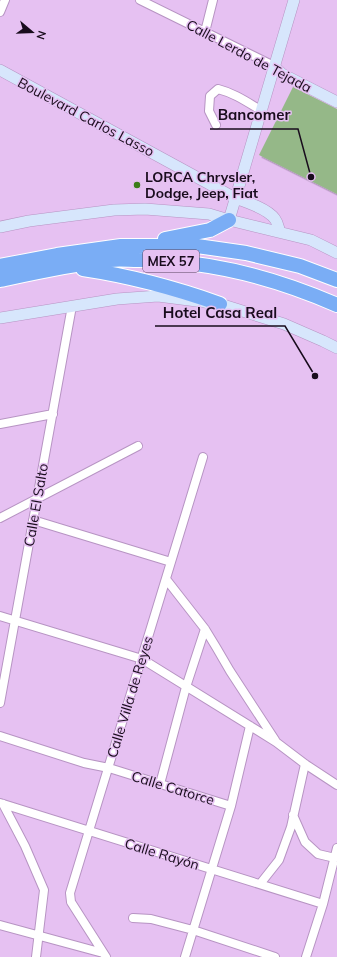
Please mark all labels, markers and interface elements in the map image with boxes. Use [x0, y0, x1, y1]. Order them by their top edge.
north arrow [12, 12, 52, 52]
street label: Calle Lerdo de Tejada [183, 15, 315, 97]
text: N [33, 29, 49, 41]
street label: Boulevard Carlos Lasso [15, 73, 157, 161]
callout: Bancomer [210, 102, 298, 129]
text: Bancomer [218, 105, 290, 124]
place label: LORCA Chrysler, Dodge, Jeep, Fiat [145, 168, 259, 202]
marker: LORCA Chrysler, Dodge, Jeep, Fiat [132, 180, 142, 190]
road number: MEX 57 [143, 250, 199, 272]
callout: Hotel Casa Real [155, 299, 285, 326]
text: Hotel Casa Real [163, 303, 277, 322]
street label: Calle El Salto [20, 462, 52, 548]
street label: Calle Villa de Reyes [103, 634, 157, 760]
street label: Calle Catorce [129, 767, 217, 809]
street label: Calle Rayón [122, 834, 202, 874]

